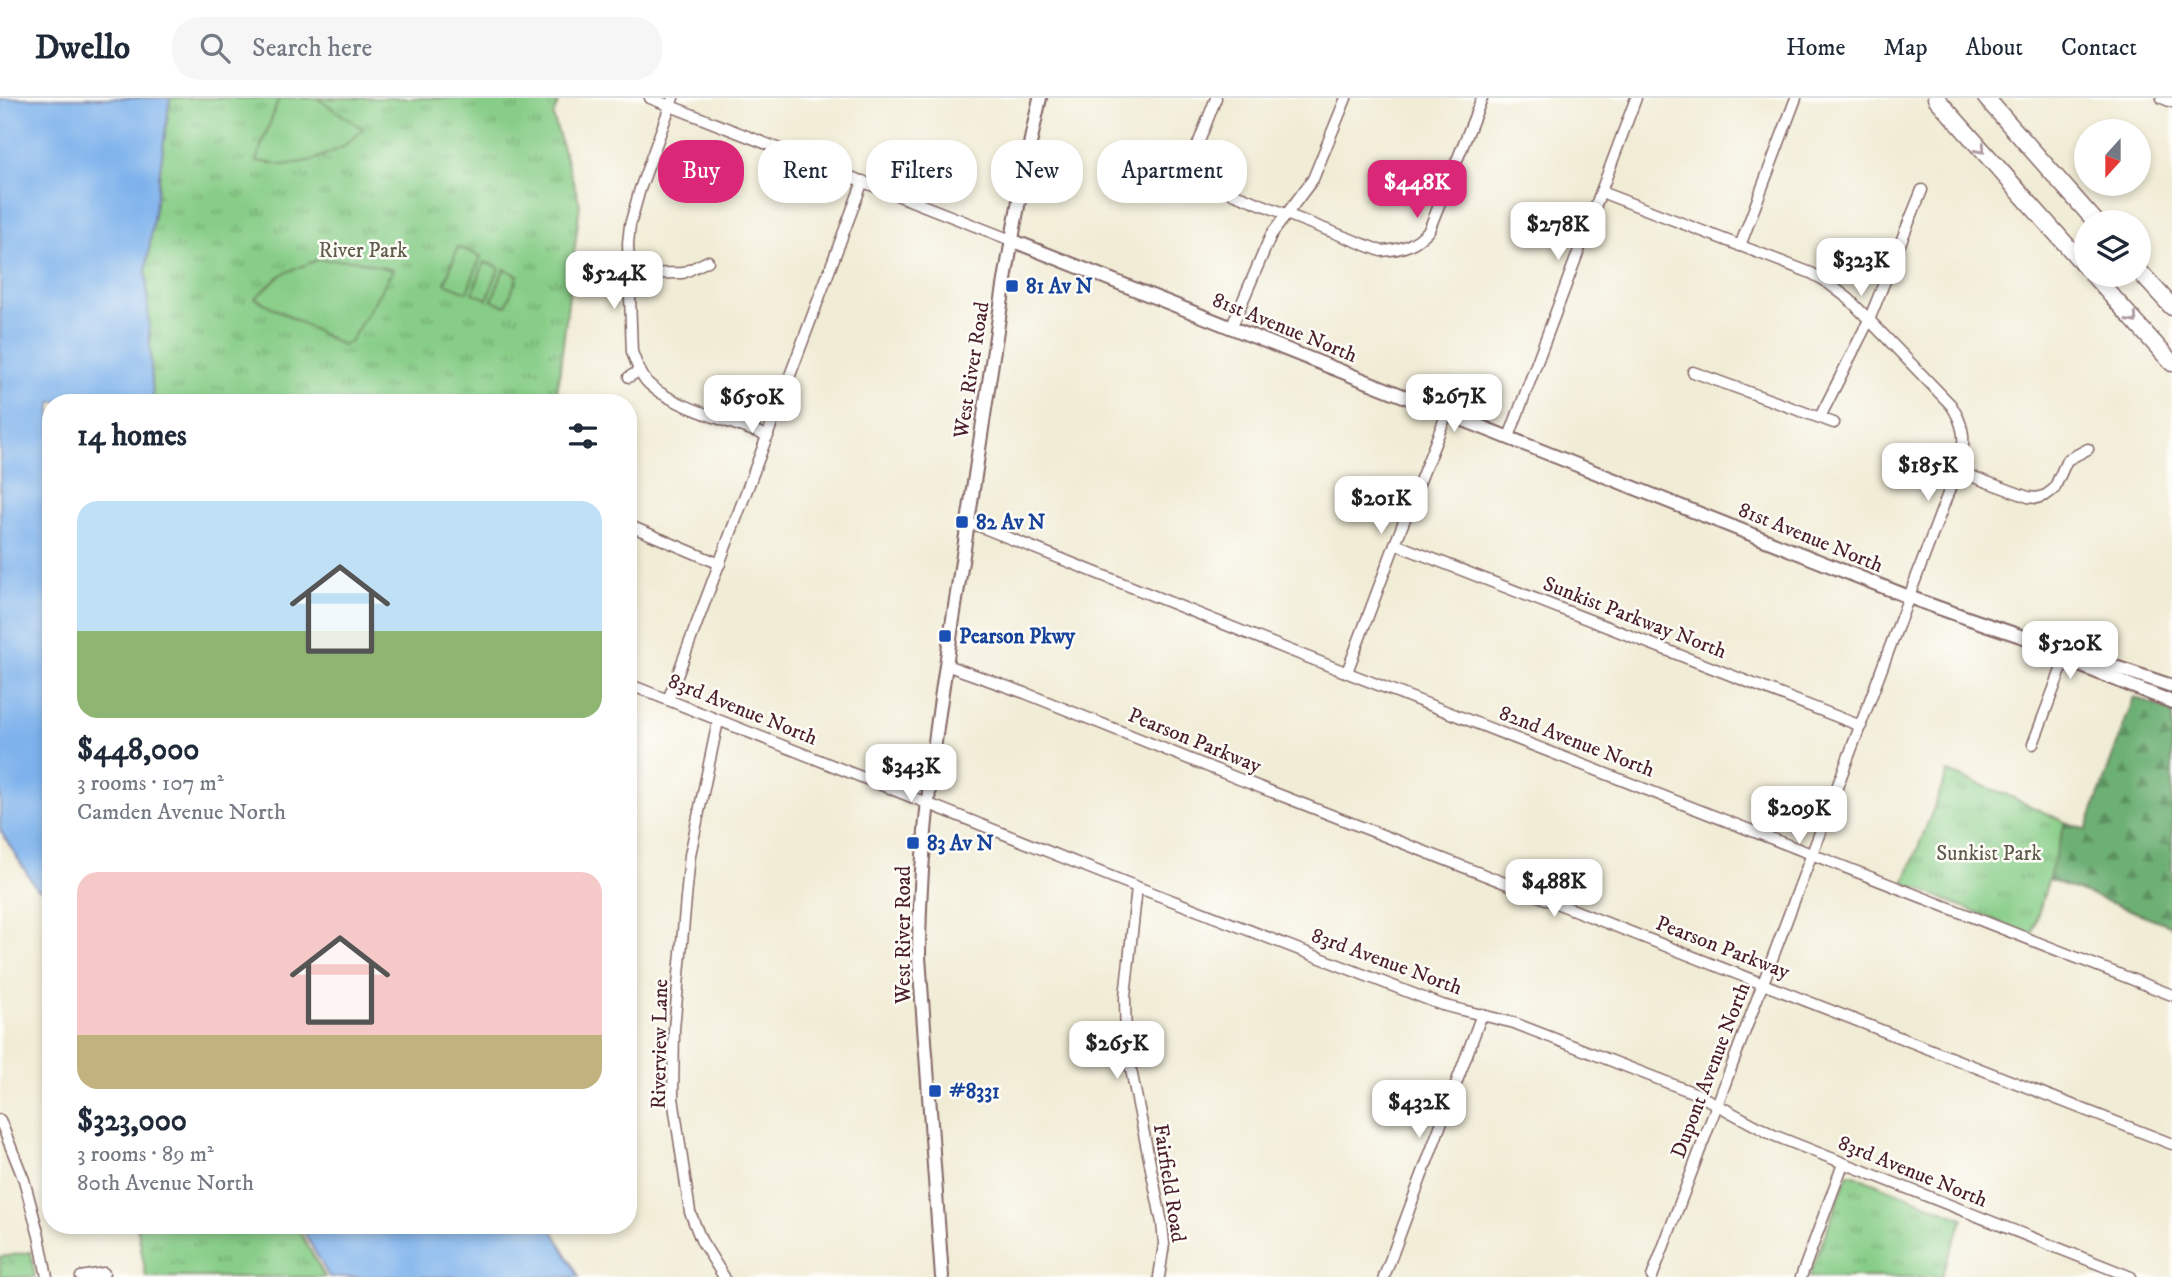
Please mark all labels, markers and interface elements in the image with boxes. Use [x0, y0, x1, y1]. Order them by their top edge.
search box [172, 17, 662, 80]
text: Dwello [35, 28, 130, 69]
icon: search [196, 29, 234, 67]
text: Search here [252, 32, 372, 65]
text: Home [1786, 33, 1845, 63]
text: Map [1883, 33, 1928, 63]
text: About [1966, 33, 2023, 63]
text: Contact [2061, 33, 2137, 63]
north arrow [2074, 119, 2151, 196]
map controls [2074, 119, 2151, 287]
chip: Buy [658, 140, 744, 203]
chip: Rent [758, 140, 852, 203]
chip: Filters [866, 140, 977, 203]
chip: New [991, 140, 1083, 203]
chip: Apartment [1097, 140, 1247, 203]
one-way arrow [1973, 141, 1986, 154]
pin: $448K [1368, 160, 1466, 220]
text: $448K [1384, 168, 1450, 197]
pin: $278K [1509, 202, 1607, 262]
text: $278K [1526, 210, 1590, 239]
button: layers [2074, 210, 2151, 287]
park label: River Park [319, 238, 408, 264]
pin: $323K [1812, 238, 1910, 298]
text: $323K [1832, 246, 1890, 275]
pin: $524K [565, 252, 663, 311]
text: $524K [582, 259, 646, 288]
place label: 81 Av N [1026, 274, 1093, 300]
marker: 81 Av N [1004, 278, 1020, 294]
street label: 81st Avenue North [1208, 287, 1361, 369]
street label: West River Road [948, 299, 996, 441]
one-way arrow [2124, 311, 2137, 324]
pin: $267K [1405, 374, 1503, 434]
pin: $650K [703, 376, 801, 435]
text: $267K [1422, 382, 1486, 411]
text: $650K [720, 383, 784, 412]
icon: filters [564, 417, 602, 455]
text: 14 homes [77, 418, 187, 455]
pin: $185K [1879, 444, 1977, 503]
text: $185K [1898, 451, 1958, 480]
pin: $201K [1332, 476, 1430, 536]
text: $201K [1351, 484, 1411, 513]
street label: 81st Avenue North [1734, 497, 1887, 579]
place label: 82 Av N [976, 510, 1045, 536]
marker: 82 Av N [954, 514, 970, 530]
icon: home [277, 546, 403, 672]
street label: Sunkist Parkway North [1539, 571, 1730, 665]
pin: $520K [2021, 622, 2119, 681]
place label: Pearson Pkwy [959, 624, 1076, 650]
marker: Pearson Pkwy [937, 628, 953, 644]
text: $520K [2038, 629, 2102, 658]
street label: 83rd Avenue North [664, 668, 821, 752]
street label: 82nd Avenue North [1495, 700, 1658, 784]
street label: Pearson Parkway [1124, 702, 1266, 780]
text: $448,000 [77, 732, 199, 769]
pin: $343K [862, 744, 960, 804]
text: $343K [881, 752, 941, 781]
text: 3 rooms · 107 m² [77, 769, 224, 798]
pin: $209K [1750, 786, 1848, 846]
text: $209K [1767, 794, 1831, 823]
text: Camden Avenue North [77, 798, 286, 827]
place label: 83 Av N [927, 831, 994, 857]
marker: 83 Av N [905, 835, 921, 851]
park label: Sunkist Park [1936, 841, 2042, 867]
pin: $488K [1505, 860, 1603, 919]
street label: West River Road [891, 865, 917, 1005]
text: $488K [1522, 867, 1586, 896]
street label: Pearson Parkway [1652, 910, 1794, 986]
icon: home [277, 917, 403, 1043]
street label: 83rd Avenue North [1308, 923, 1466, 1001]
street label: Riverview Lane [646, 978, 674, 1109]
street label: Dupont Avenue North [1665, 979, 1756, 1162]
pin: $265K [1068, 1021, 1166, 1081]
text: $265K [1085, 1029, 1149, 1058]
place label: #8331 [949, 1079, 1000, 1105]
pin: $432K [1370, 1080, 1468, 1140]
marker: #8331 [927, 1083, 943, 1099]
text: $432K [1388, 1088, 1450, 1117]
text: $323,000 [77, 1103, 187, 1140]
street label: Fairfield Road [1147, 1122, 1191, 1245]
street label: 83rd Avenue North [1834, 1130, 1991, 1214]
text: 3 rooms · 89 m² [77, 1140, 214, 1169]
text: 80th Avenue North [77, 1169, 254, 1198]

